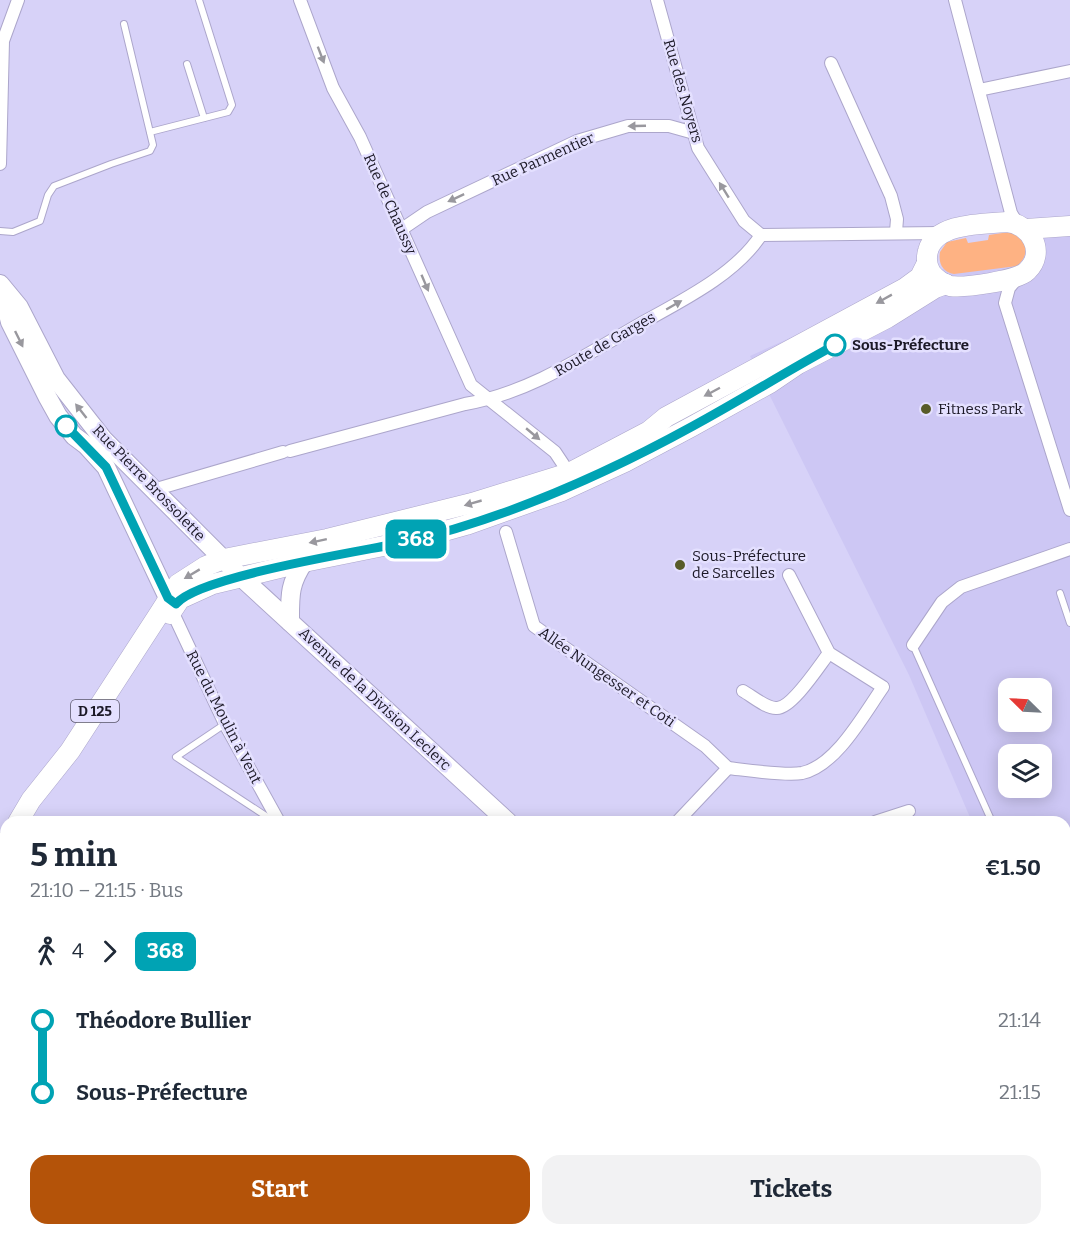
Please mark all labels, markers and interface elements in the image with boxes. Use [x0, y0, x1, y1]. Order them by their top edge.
street label: Rue des Noyers [660, 37, 706, 145]
one-way arrow [316, 46, 326, 64]
one-way arrow [627, 121, 646, 131]
street label: Rue Parmentier [489, 128, 597, 190]
street label: Rue de Chaussy [360, 151, 420, 257]
one-way arrow [719, 182, 730, 198]
one-way arrow [448, 193, 465, 202]
one-way arrow [420, 274, 430, 292]
one-way arrow [875, 294, 892, 304]
one-way arrow [666, 299, 682, 310]
street label: Route de Garges [552, 308, 658, 380]
one-way arrow [13, 330, 23, 348]
marker: Sous-Préfecture [824, 334, 846, 356]
place label: Sous-Préfecture [852, 336, 969, 354]
one-way arrow [703, 387, 720, 397]
place label: Fitness Park [938, 400, 1023, 418]
marker: Fitness Park [919, 402, 933, 416]
one-way arrow [76, 404, 88, 419]
unlabelled marker [55, 415, 77, 437]
street label: Rue Pierre Brossolette [89, 421, 209, 545]
one-way arrow [525, 427, 541, 440]
one-way arrow [464, 498, 482, 508]
line badge: 368 [382, 520, 450, 558]
text: 368 [397, 526, 435, 552]
one-way arrow [309, 537, 328, 546]
place label: Sous-Préfecture de Sarcelles [692, 547, 806, 582]
marker: Sous-Préfecture de Sarcelles [673, 558, 687, 572]
one-way arrow [184, 569, 200, 580]
street label: Allée Nungesser et Coti [535, 623, 679, 731]
street label: Avenue de la Division Leclerc [295, 624, 455, 774]
street label: Rue du Moulin à Vent [183, 647, 266, 787]
north arrow [998, 678, 1052, 732]
map controls [998, 678, 1052, 798]
road number: D 125 [71, 700, 119, 722]
button: layers [998, 744, 1052, 798]
text: 5 min [30, 835, 117, 875]
text: €1.50 [985, 854, 1041, 881]
text: 21:10 – 21:15 · Bus [30, 878, 183, 902]
icon: walk [30, 935, 63, 968]
icon: forward [93, 935, 126, 968]
text: 368 [147, 938, 184, 964]
text: 4 [72, 939, 84, 963]
text: Théodore Bullier [76, 1007, 251, 1034]
text: 21:14 [998, 1008, 1041, 1032]
text: Sous-Préfecture [76, 1079, 248, 1106]
text: 21:15 [999, 1080, 1041, 1104]
button: Start [30, 1155, 530, 1224]
button: Tickets [542, 1155, 1041, 1224]

